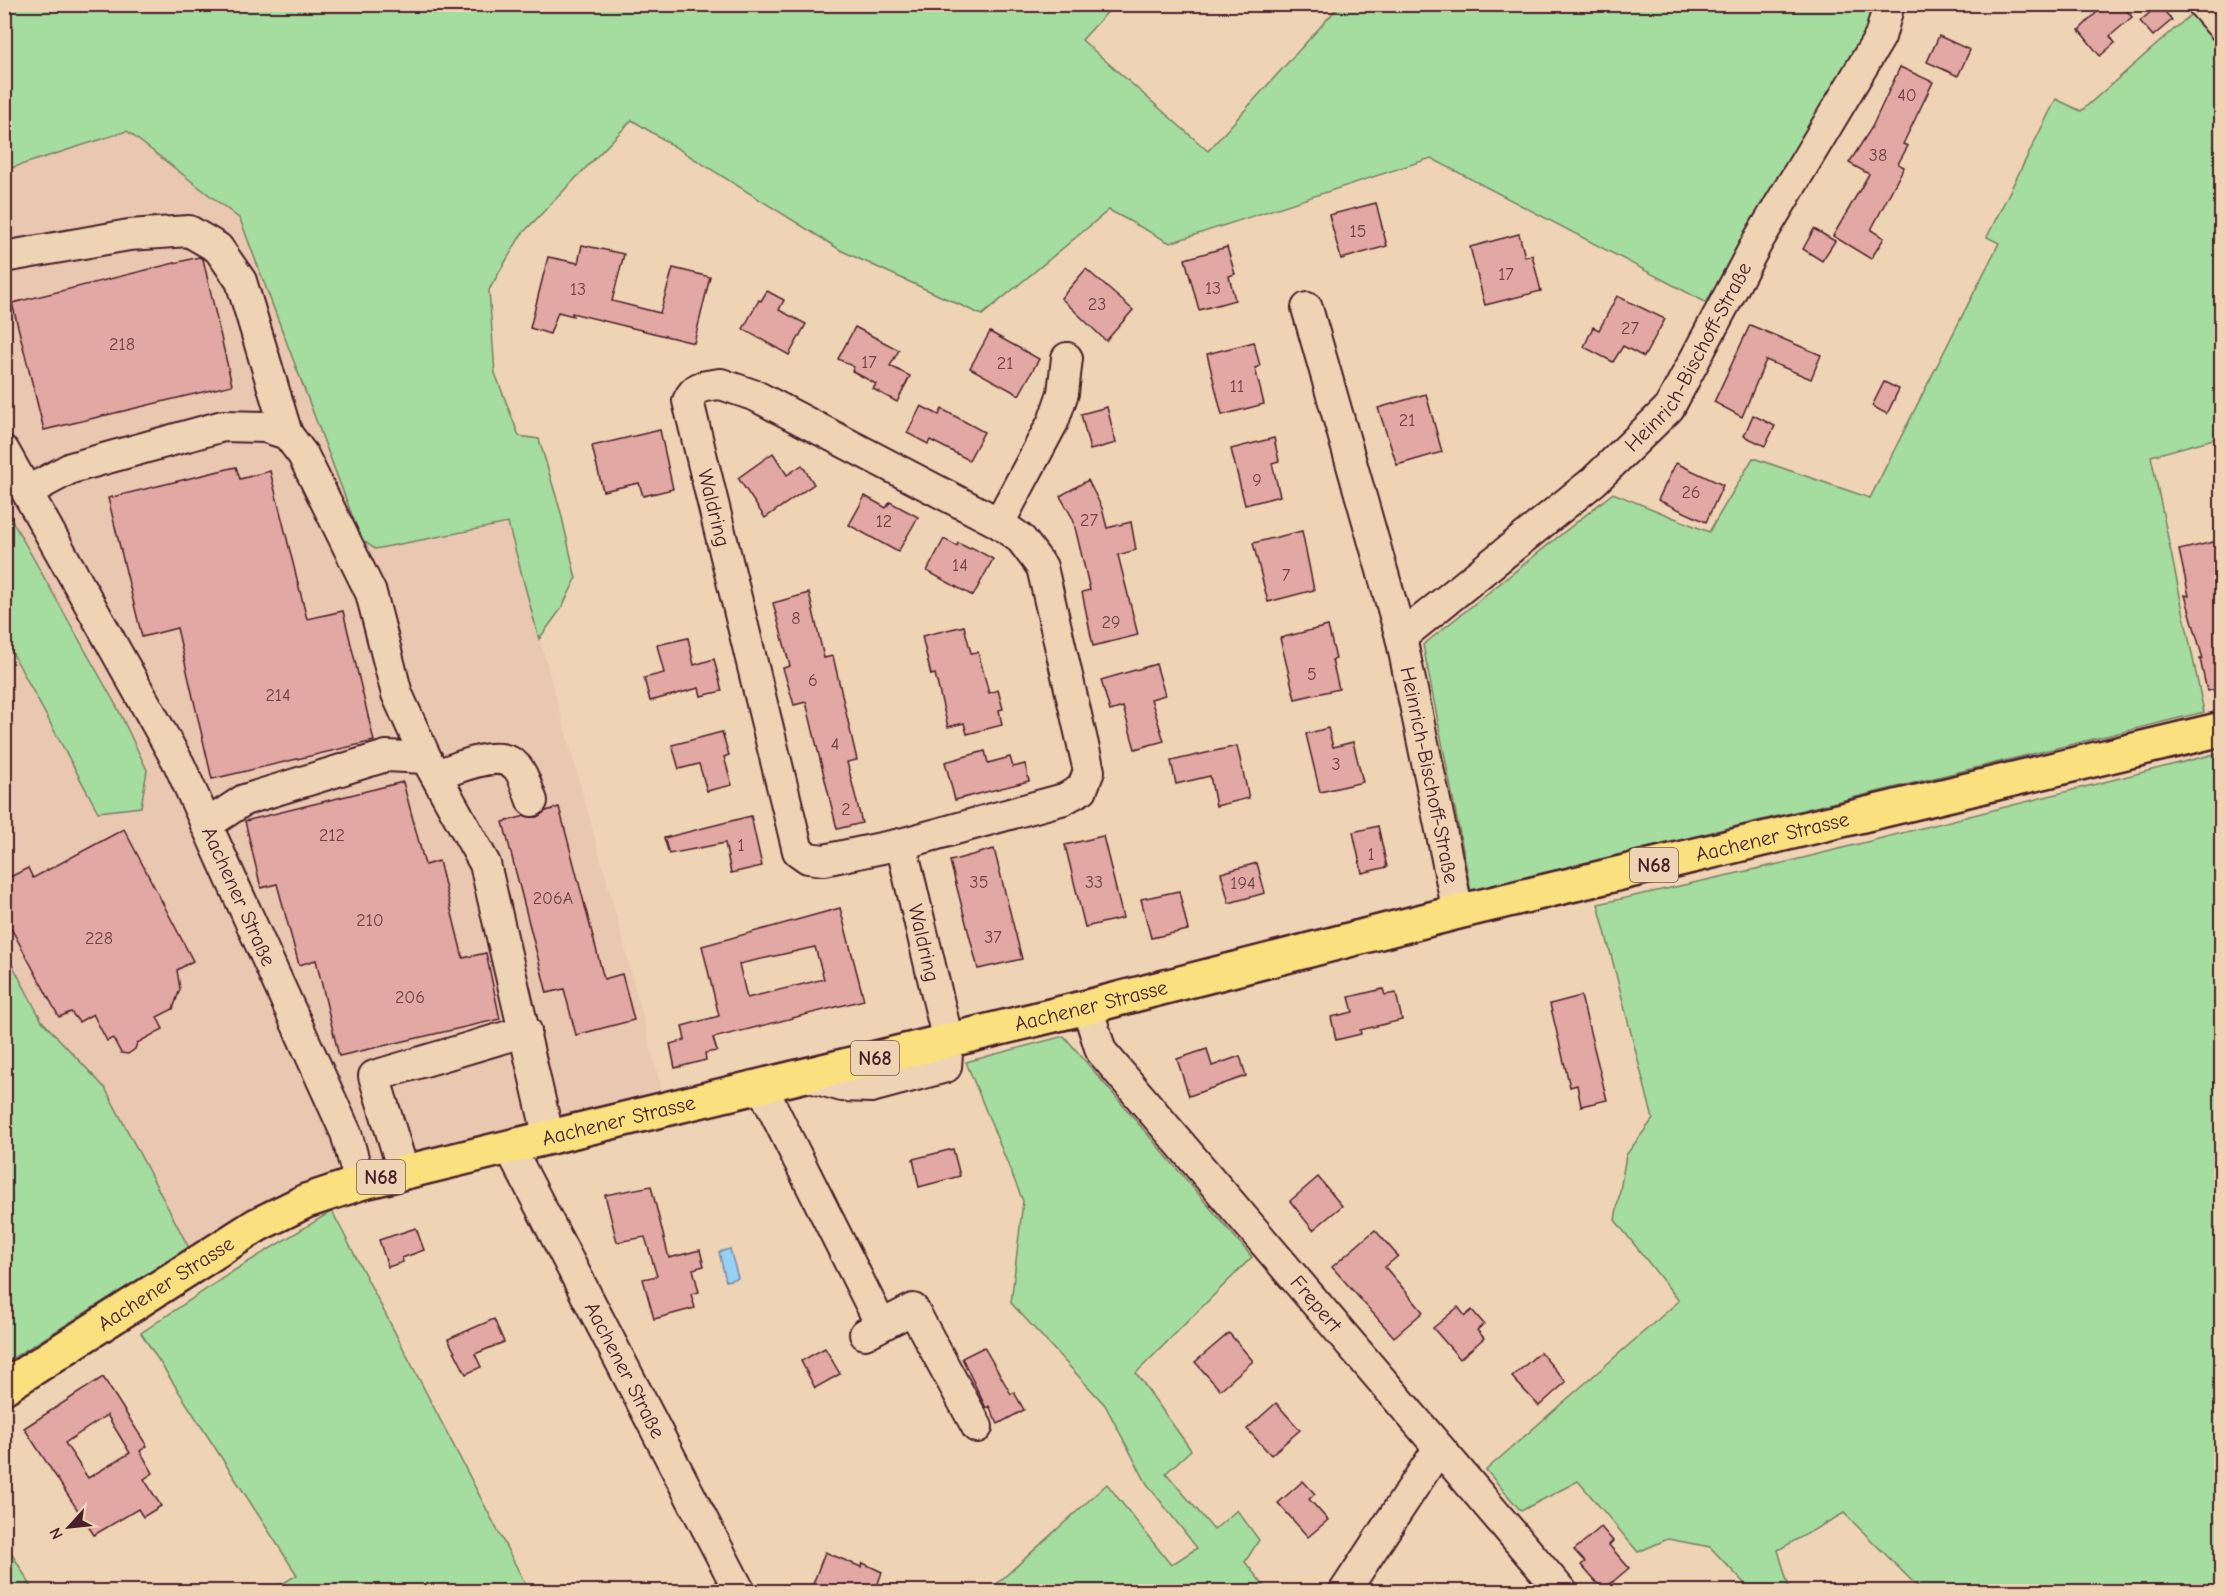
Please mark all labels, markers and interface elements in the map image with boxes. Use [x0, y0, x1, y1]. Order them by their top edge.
house number: 40 [1897, 85, 1917, 106]
house number: 38 [1869, 145, 1887, 166]
house number: 15 [1350, 221, 1366, 242]
street label: Heinrich-Bischoff-Straße [1620, 258, 1756, 456]
house number: 17 [1498, 264, 1514, 285]
house number: 13 [1205, 278, 1221, 299]
house number: 13 [570, 279, 586, 300]
house number: 23 [1088, 294, 1106, 315]
house number: 27 [1621, 318, 1639, 339]
house number: 218 [109, 334, 135, 355]
house number: 17 [861, 352, 877, 373]
house number: 21 [997, 353, 1013, 374]
house number: 11 [1230, 376, 1244, 397]
house number: 21 [1399, 410, 1415, 431]
street label: Waldring [693, 467, 735, 549]
house number: 9 [1252, 470, 1262, 491]
house number: 26 [1681, 482, 1701, 503]
house number: 27 [1080, 510, 1098, 531]
house number: 12 [876, 511, 892, 532]
house number: 14 [952, 555, 968, 576]
house number: 7 [1282, 565, 1291, 586]
house number: 8 [791, 608, 801, 629]
house number: 29 [1102, 612, 1120, 633]
house number: 5 [1307, 664, 1317, 685]
street label: Heinrich-Bischoff-Straße [1395, 664, 1464, 885]
house number: 6 [808, 670, 818, 691]
house number: 214 [265, 685, 291, 706]
house number: 4 [831, 734, 839, 755]
house number: 3 [1331, 754, 1341, 775]
house number: 2 [841, 799, 851, 820]
street label: Aachener Strasse [1693, 807, 1851, 867]
street label: Aachener Straße [197, 823, 281, 970]
house number: 212 [319, 825, 345, 846]
house number: 1 [737, 835, 745, 856]
house number: 1 [1367, 844, 1375, 865]
road number: N68 [1630, 848, 1678, 882]
house number: 35 [970, 872, 988, 893]
house number: 33 [1085, 872, 1103, 893]
house number: 194 [1230, 873, 1256, 894]
house number: 206A [533, 888, 573, 909]
street label: Waldring [903, 902, 945, 984]
house number: 210 [356, 910, 384, 931]
house number: 37 [984, 927, 1002, 948]
house number: 228 [85, 928, 113, 949]
street label: Aachener Strasse [1012, 975, 1170, 1036]
house number: 206 [395, 987, 425, 1008]
road number: N68 [851, 1041, 899, 1075]
street label: Aachener Strasse [540, 1090, 698, 1151]
road number: N68 [357, 1160, 405, 1194]
street label: Aachener Strasse [93, 1231, 238, 1336]
street label: Frepert [1285, 1270, 1348, 1337]
street label: Aachener Straße [580, 1298, 670, 1442]
north arrow [39, 1497, 99, 1557]
text: N [46, 1525, 67, 1542]

